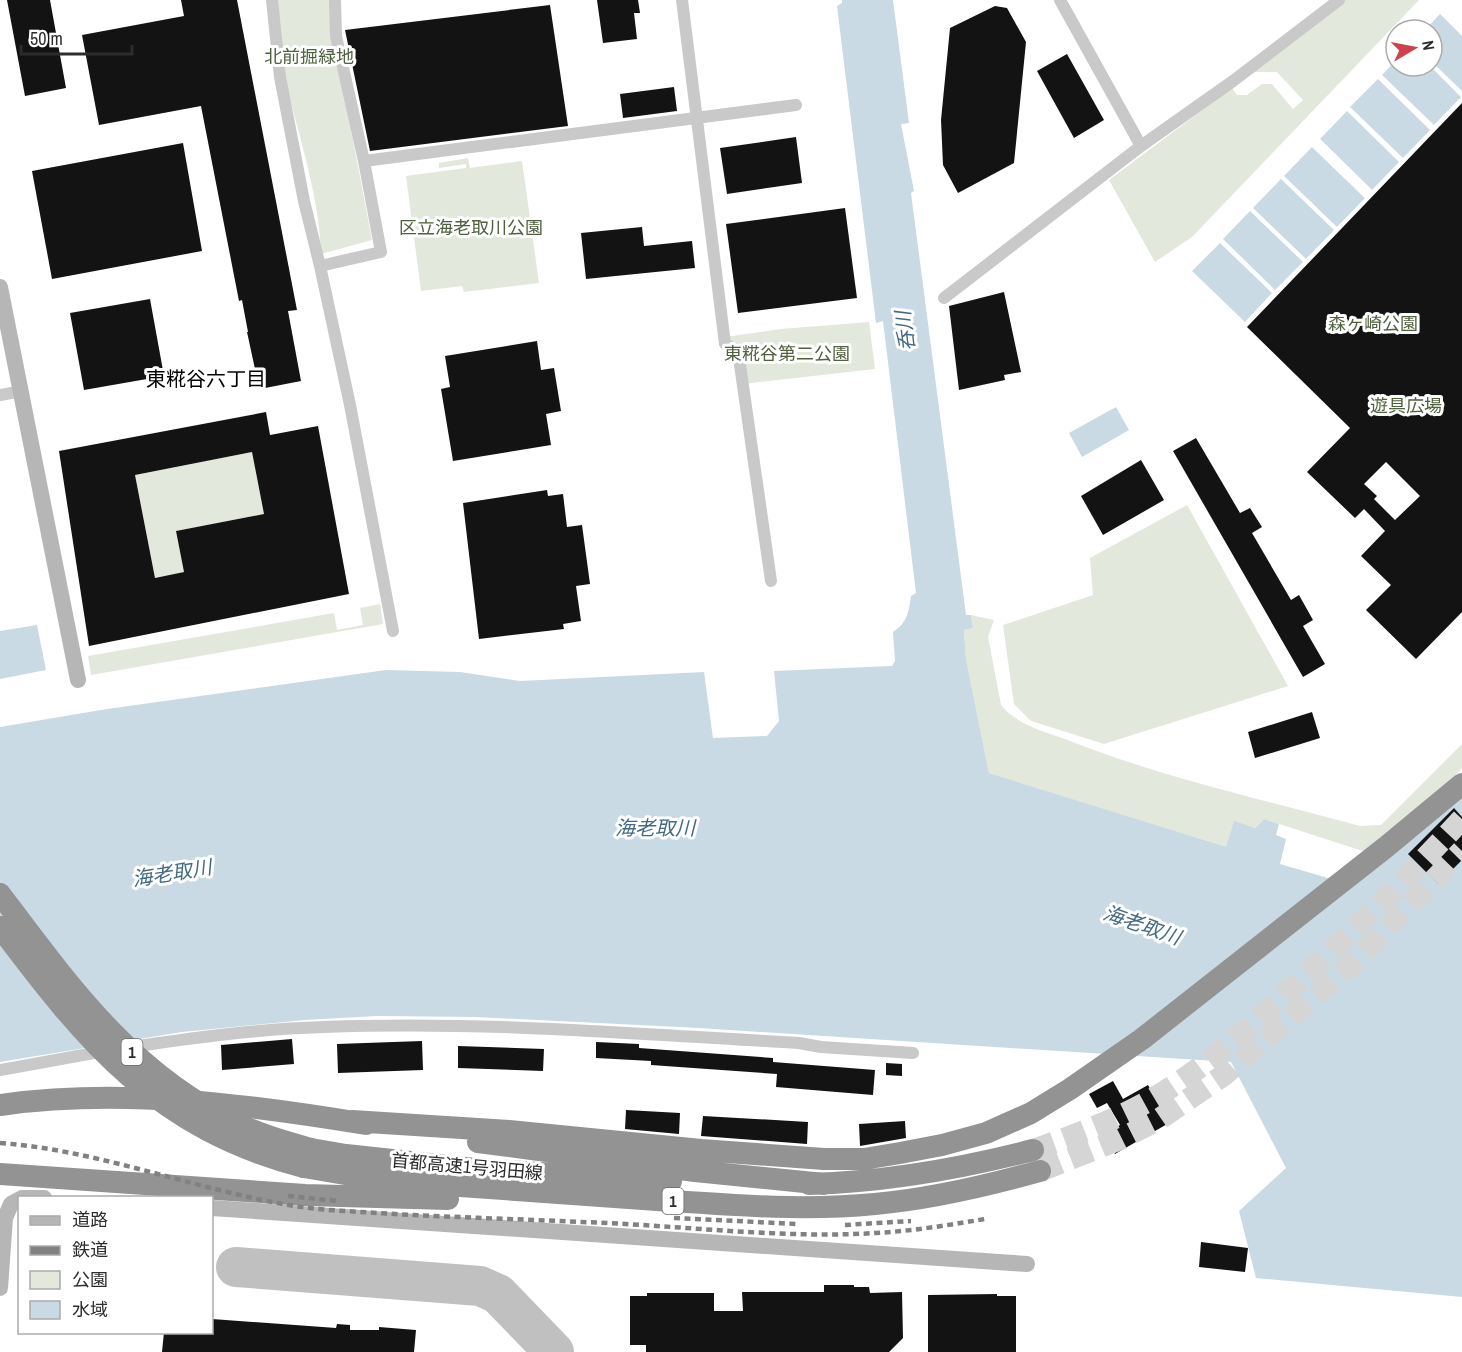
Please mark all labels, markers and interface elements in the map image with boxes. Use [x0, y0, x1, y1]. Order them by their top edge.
scale bar [21, 18, 132, 56]
north arrow [1384, 18, 1444, 78]
text: 50 m [30, 26, 63, 51]
text: N [1417, 39, 1440, 52]
park label: 北前掘緑地 [264, 44, 354, 69]
park label: 区立海老取川公園 [399, 215, 543, 240]
water label: 呑川 [888, 308, 920, 353]
park label: 森ヶ崎公園 [1328, 311, 1418, 336]
park label: 東糀谷第二公園 [724, 341, 850, 366]
district label: 東糀谷六丁目 [146, 365, 266, 392]
park label: 遊具広場 [1370, 393, 1442, 418]
water label: 海老取川 [615, 814, 697, 841]
water label: 海老取川 [130, 853, 216, 892]
water label: 海老取川 [1100, 899, 1186, 951]
road number: 1 [122, 1039, 142, 1065]
street label: 首都高速1号羽田線 [390, 1147, 544, 1186]
road number: 1 [662, 1188, 684, 1214]
legend [18, 1196, 213, 1334]
text: 道路 [72, 1207, 108, 1232]
text: 鉄道 [72, 1237, 108, 1262]
text: 公園 [72, 1267, 108, 1292]
text: 水域 [72, 1297, 108, 1322]

